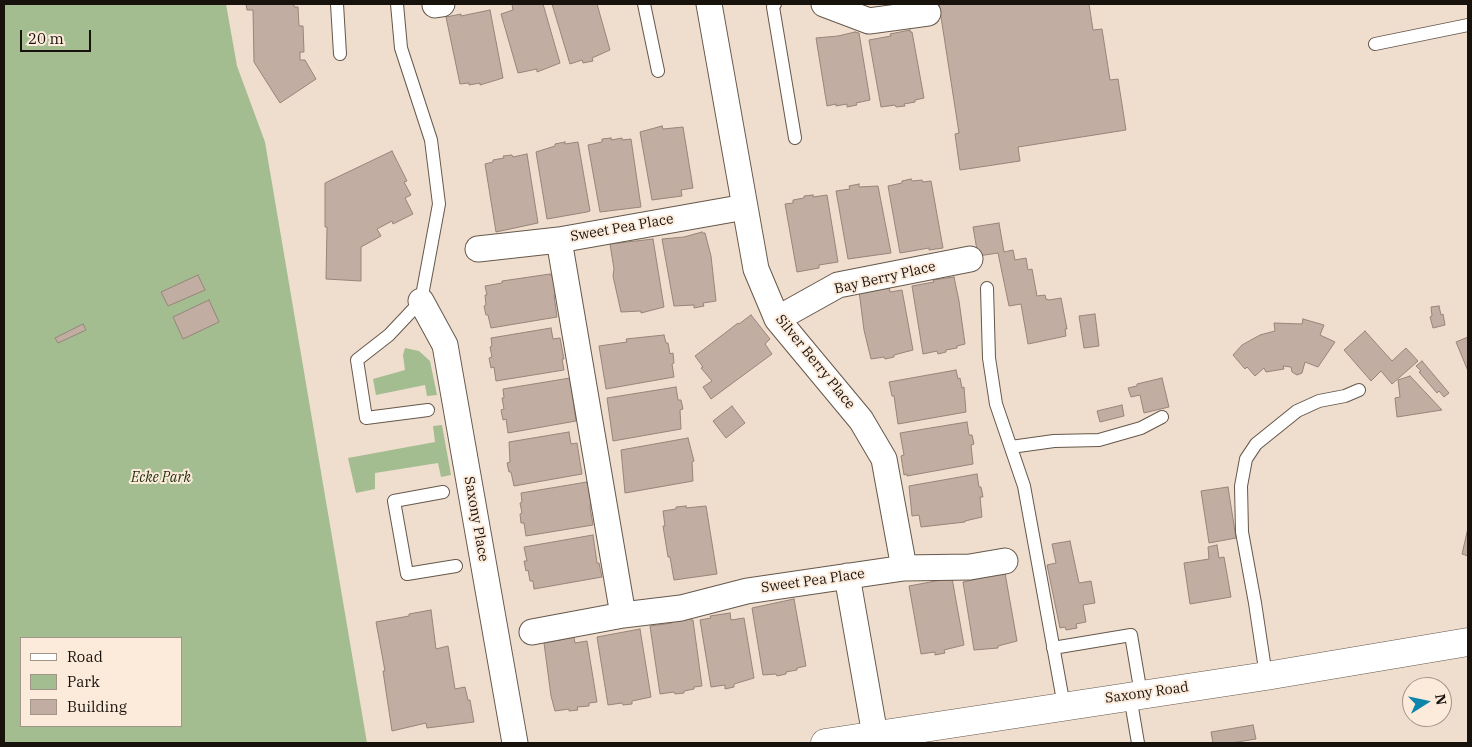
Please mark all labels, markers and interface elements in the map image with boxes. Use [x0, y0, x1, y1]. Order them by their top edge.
scale bar [22, 20, 94, 52]
text: 20 m [28, 29, 64, 48]
street label: Sweet Pea Place [569, 211, 675, 245]
street label: Bay Berry Place [833, 258, 937, 298]
street label: Silver Berry Place [772, 311, 858, 413]
park label: Ecke Park [131, 470, 191, 486]
street label: Saxony Place [460, 475, 492, 563]
street label: Sweet Pea Place [760, 565, 866, 597]
legend [20, 637, 182, 727]
text: Road [67, 647, 103, 666]
text: Park [67, 672, 100, 691]
north arrow [1402, 677, 1452, 727]
street label: Saxony Road [1104, 679, 1190, 707]
text: N [1431, 693, 1451, 707]
text: Building [67, 697, 127, 716]

